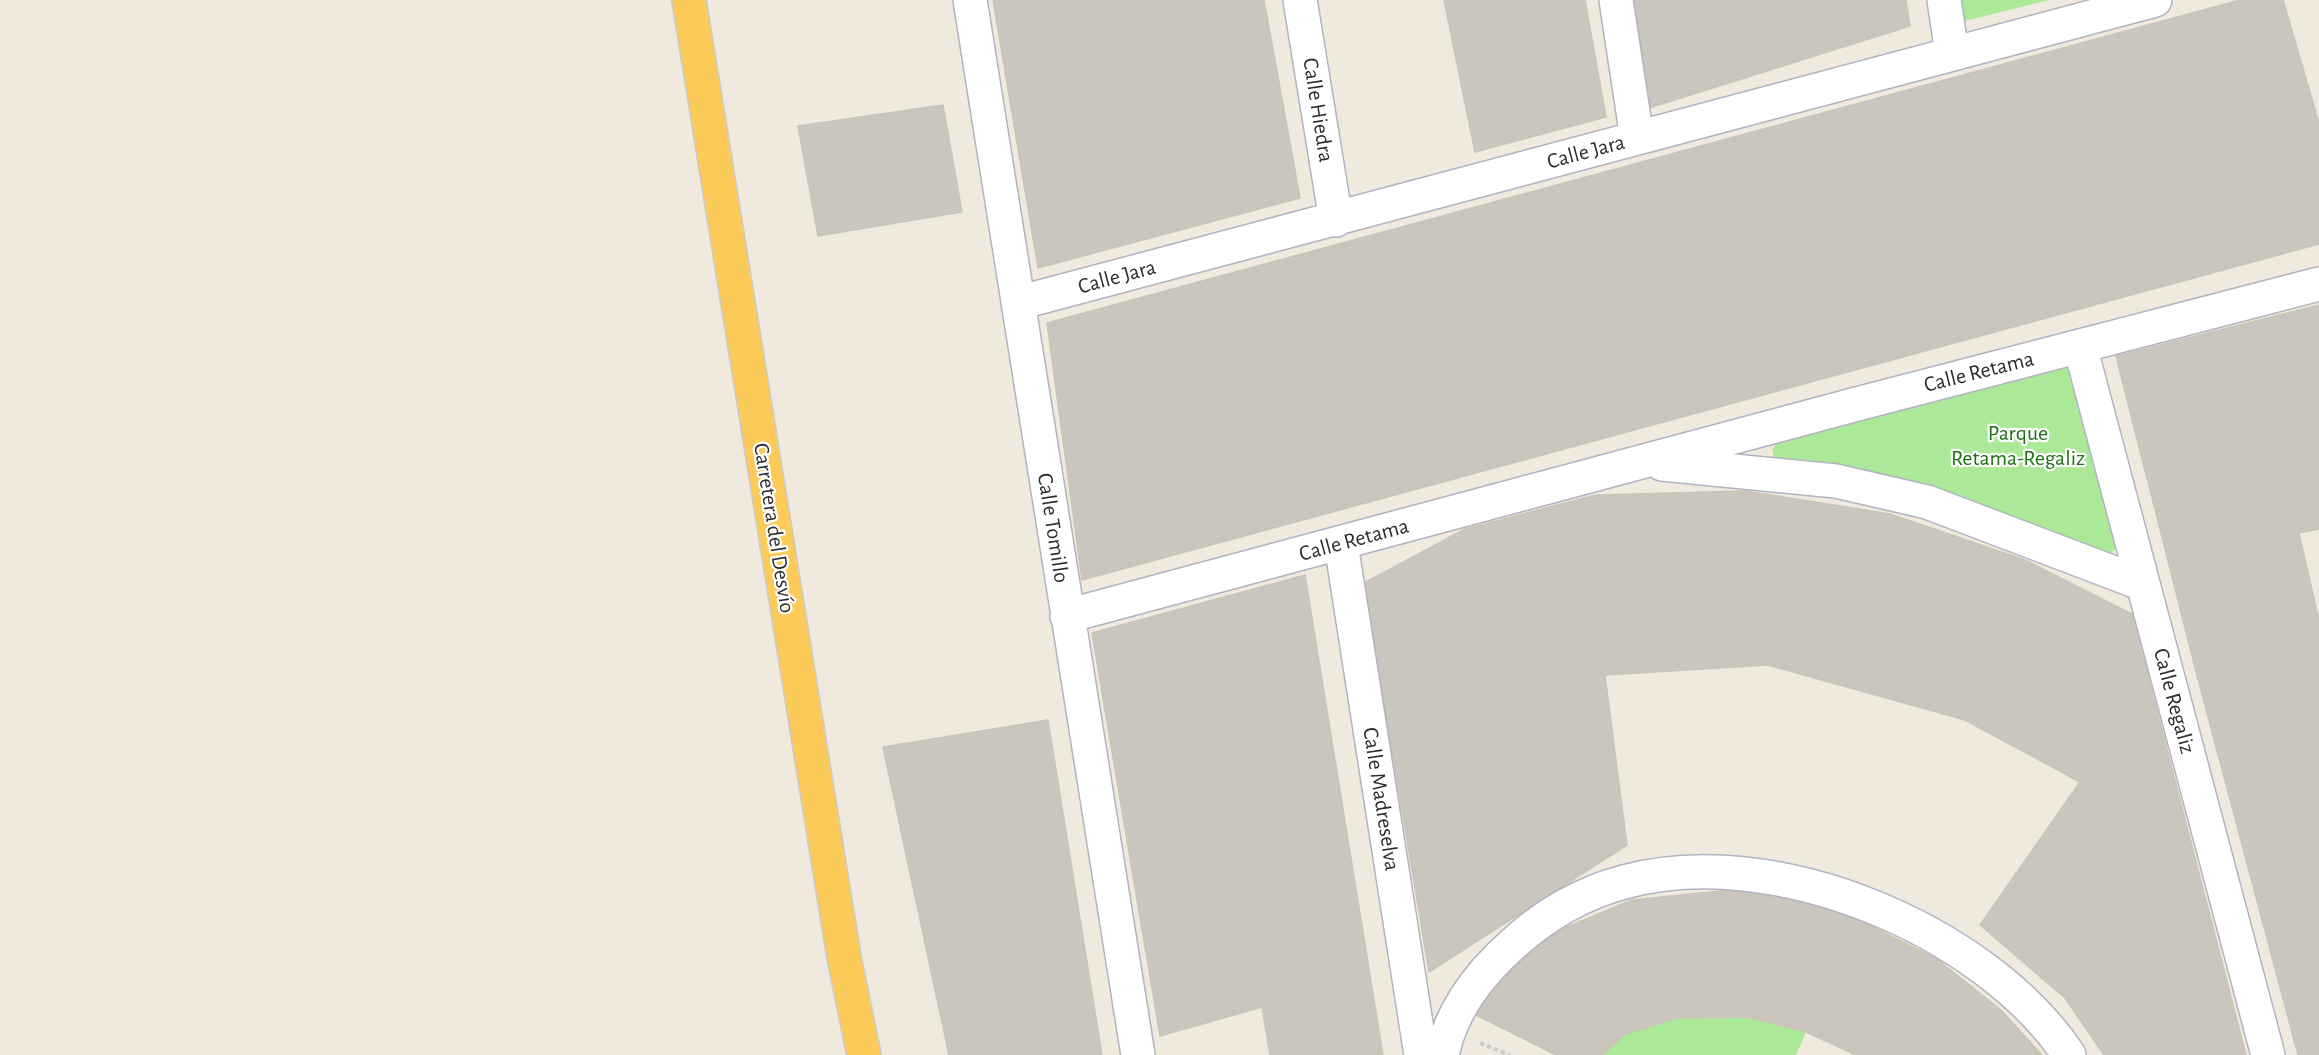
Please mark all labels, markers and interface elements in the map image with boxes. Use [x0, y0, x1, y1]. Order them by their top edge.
street label: Calle Hiedra [1297, 56, 1339, 164]
street label: Calle Jara [1544, 129, 1628, 175]
street label: Calle Jara [1075, 254, 1159, 300]
street label: Calle Retama [1921, 346, 2037, 398]
park label: Parque Retama-Regaliz [1951, 420, 2085, 472]
street label: Carretera del Desvío [748, 441, 800, 615]
street label: Calle Tomillo [1031, 471, 1075, 585]
street label: Calle Retama [1296, 513, 1412, 567]
street label: Calle Regaliz [2147, 645, 2201, 757]
street label: Calle Madreselva [1357, 725, 1405, 873]

